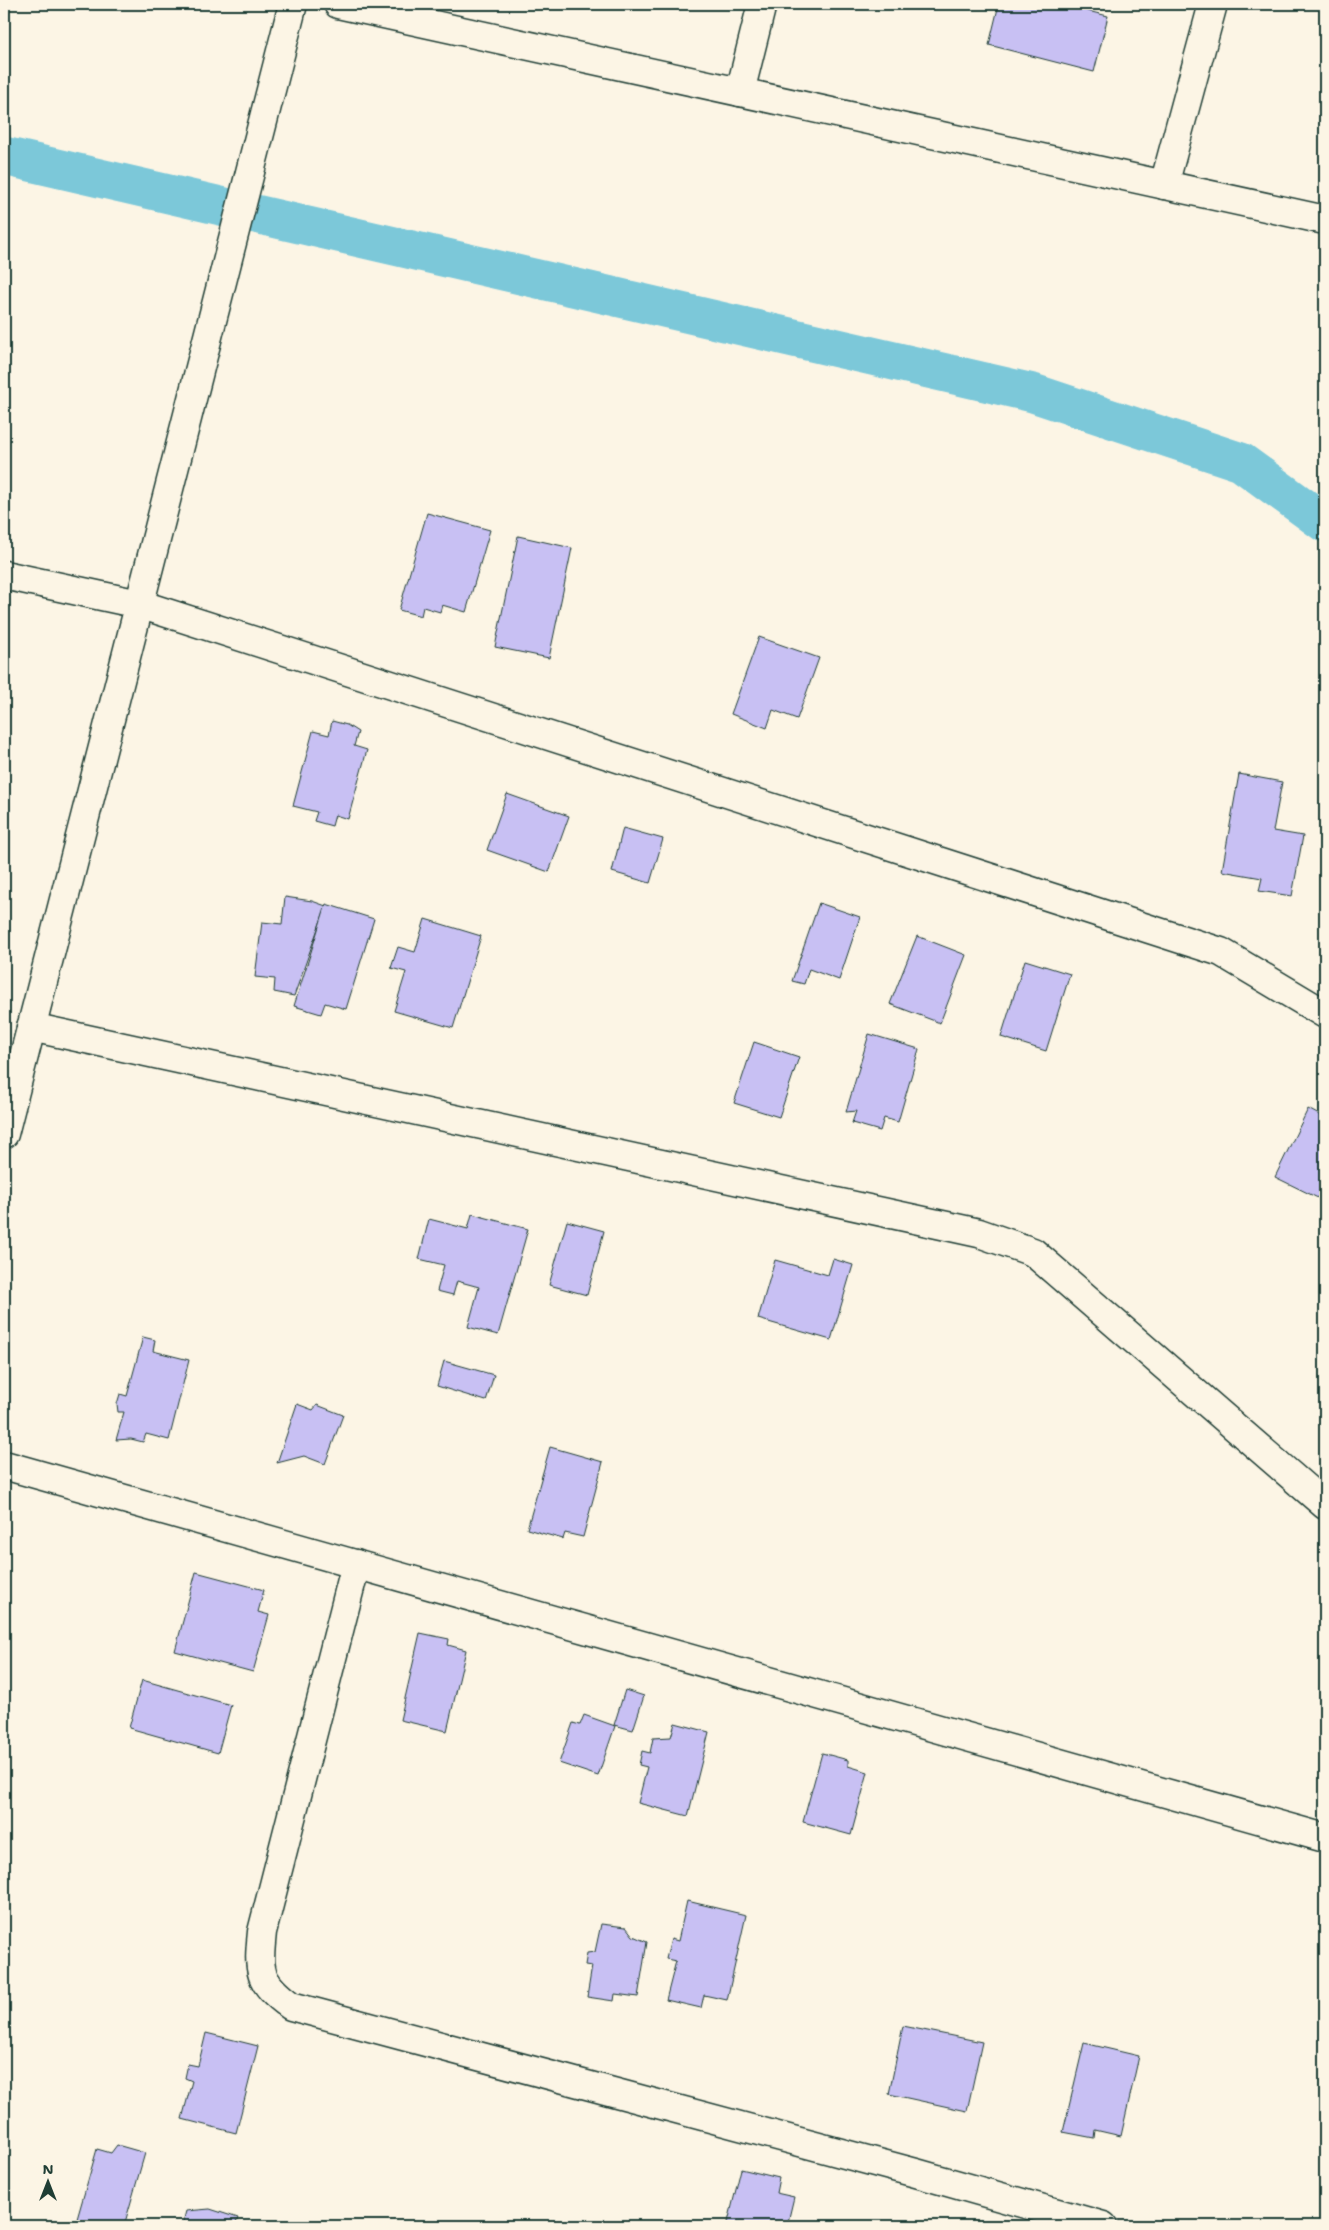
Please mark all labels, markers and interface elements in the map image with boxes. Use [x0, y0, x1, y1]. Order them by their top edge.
north arrow [22, 2158, 72, 2208]
text: N [42, 2160, 54, 2178]

